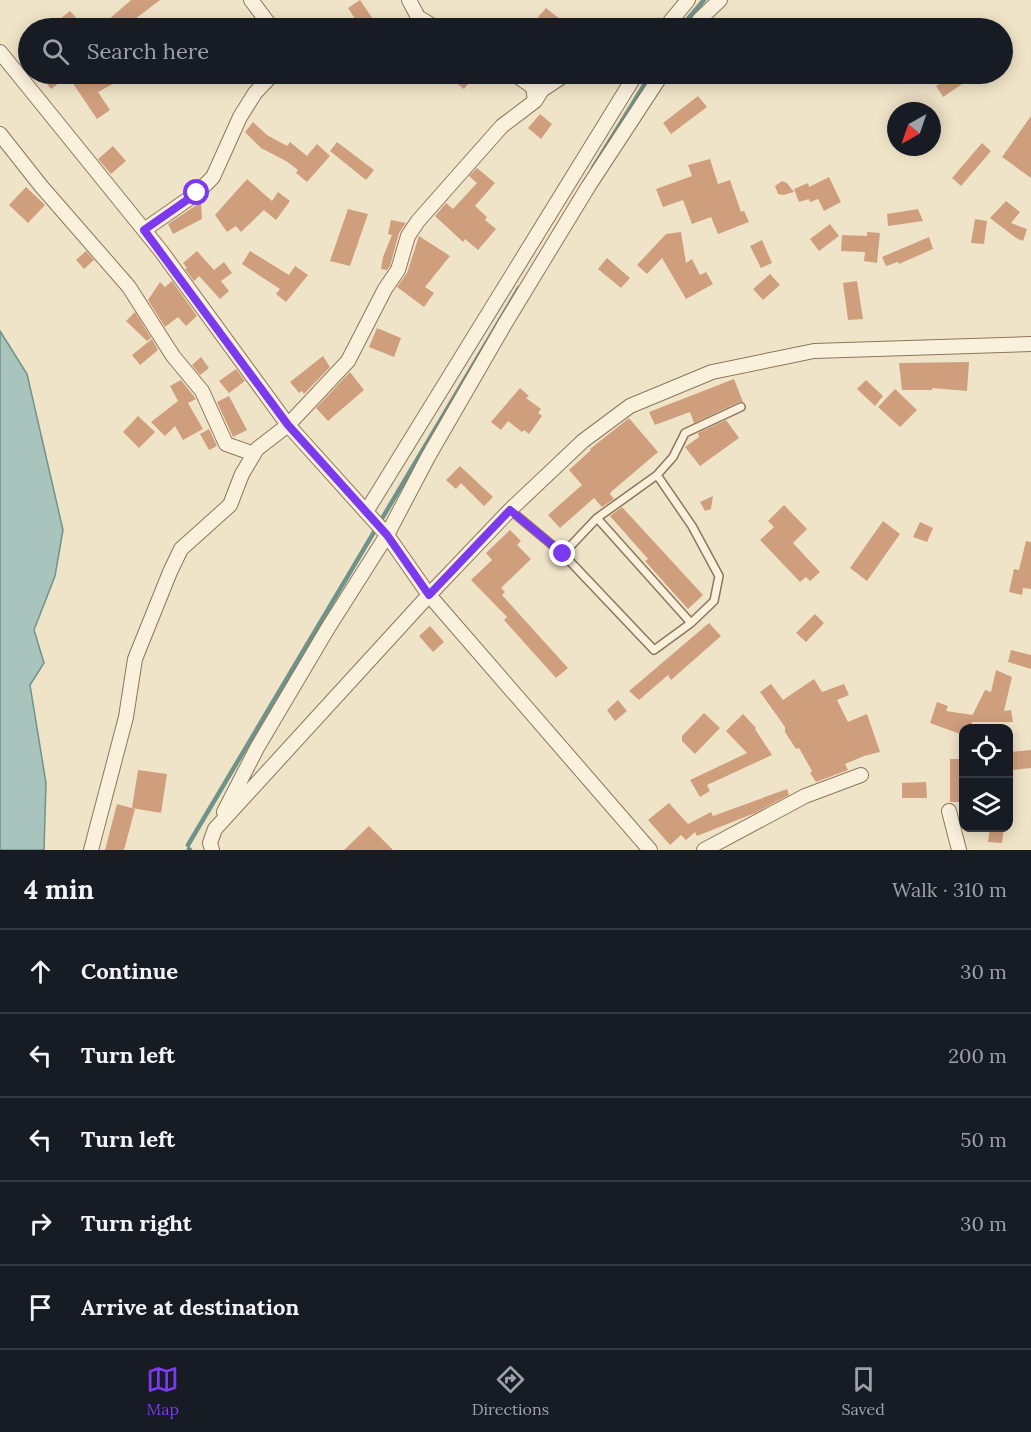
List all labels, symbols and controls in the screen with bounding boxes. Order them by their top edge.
search box [18,18,1013,84]
icon: search [39,35,72,68]
text: Search here [87,37,209,65]
north arrow [887,102,941,156]
route start [183,179,209,205]
route end [549,540,575,566]
map controls [959,724,1013,832]
button: locate [959,724,1013,778]
button: layers [959,778,1013,832]
text: 4 min [24,873,94,906]
text: Walk · 310 m [892,877,1007,902]
icon: ahead [24,955,57,988]
text: Continue [81,957,178,985]
text: 30 m [960,959,1007,984]
icon: left [24,1039,57,1072]
text: Turn left [81,1041,175,1069]
text: 200 m [948,1043,1007,1068]
icon: left [24,1123,57,1156]
text: Turn left [81,1125,175,1153]
text: 50 m [961,1127,1007,1152]
icon: right [24,1207,57,1240]
text: Turn right [81,1209,192,1237]
text: 30 m [960,1211,1007,1236]
icon: arrive [24,1291,57,1324]
text: Arrive at destination [81,1293,299,1321]
tab: Map [146,1363,179,1419]
tab: Directions [472,1363,549,1419]
tab: Saved [841,1363,885,1419]

